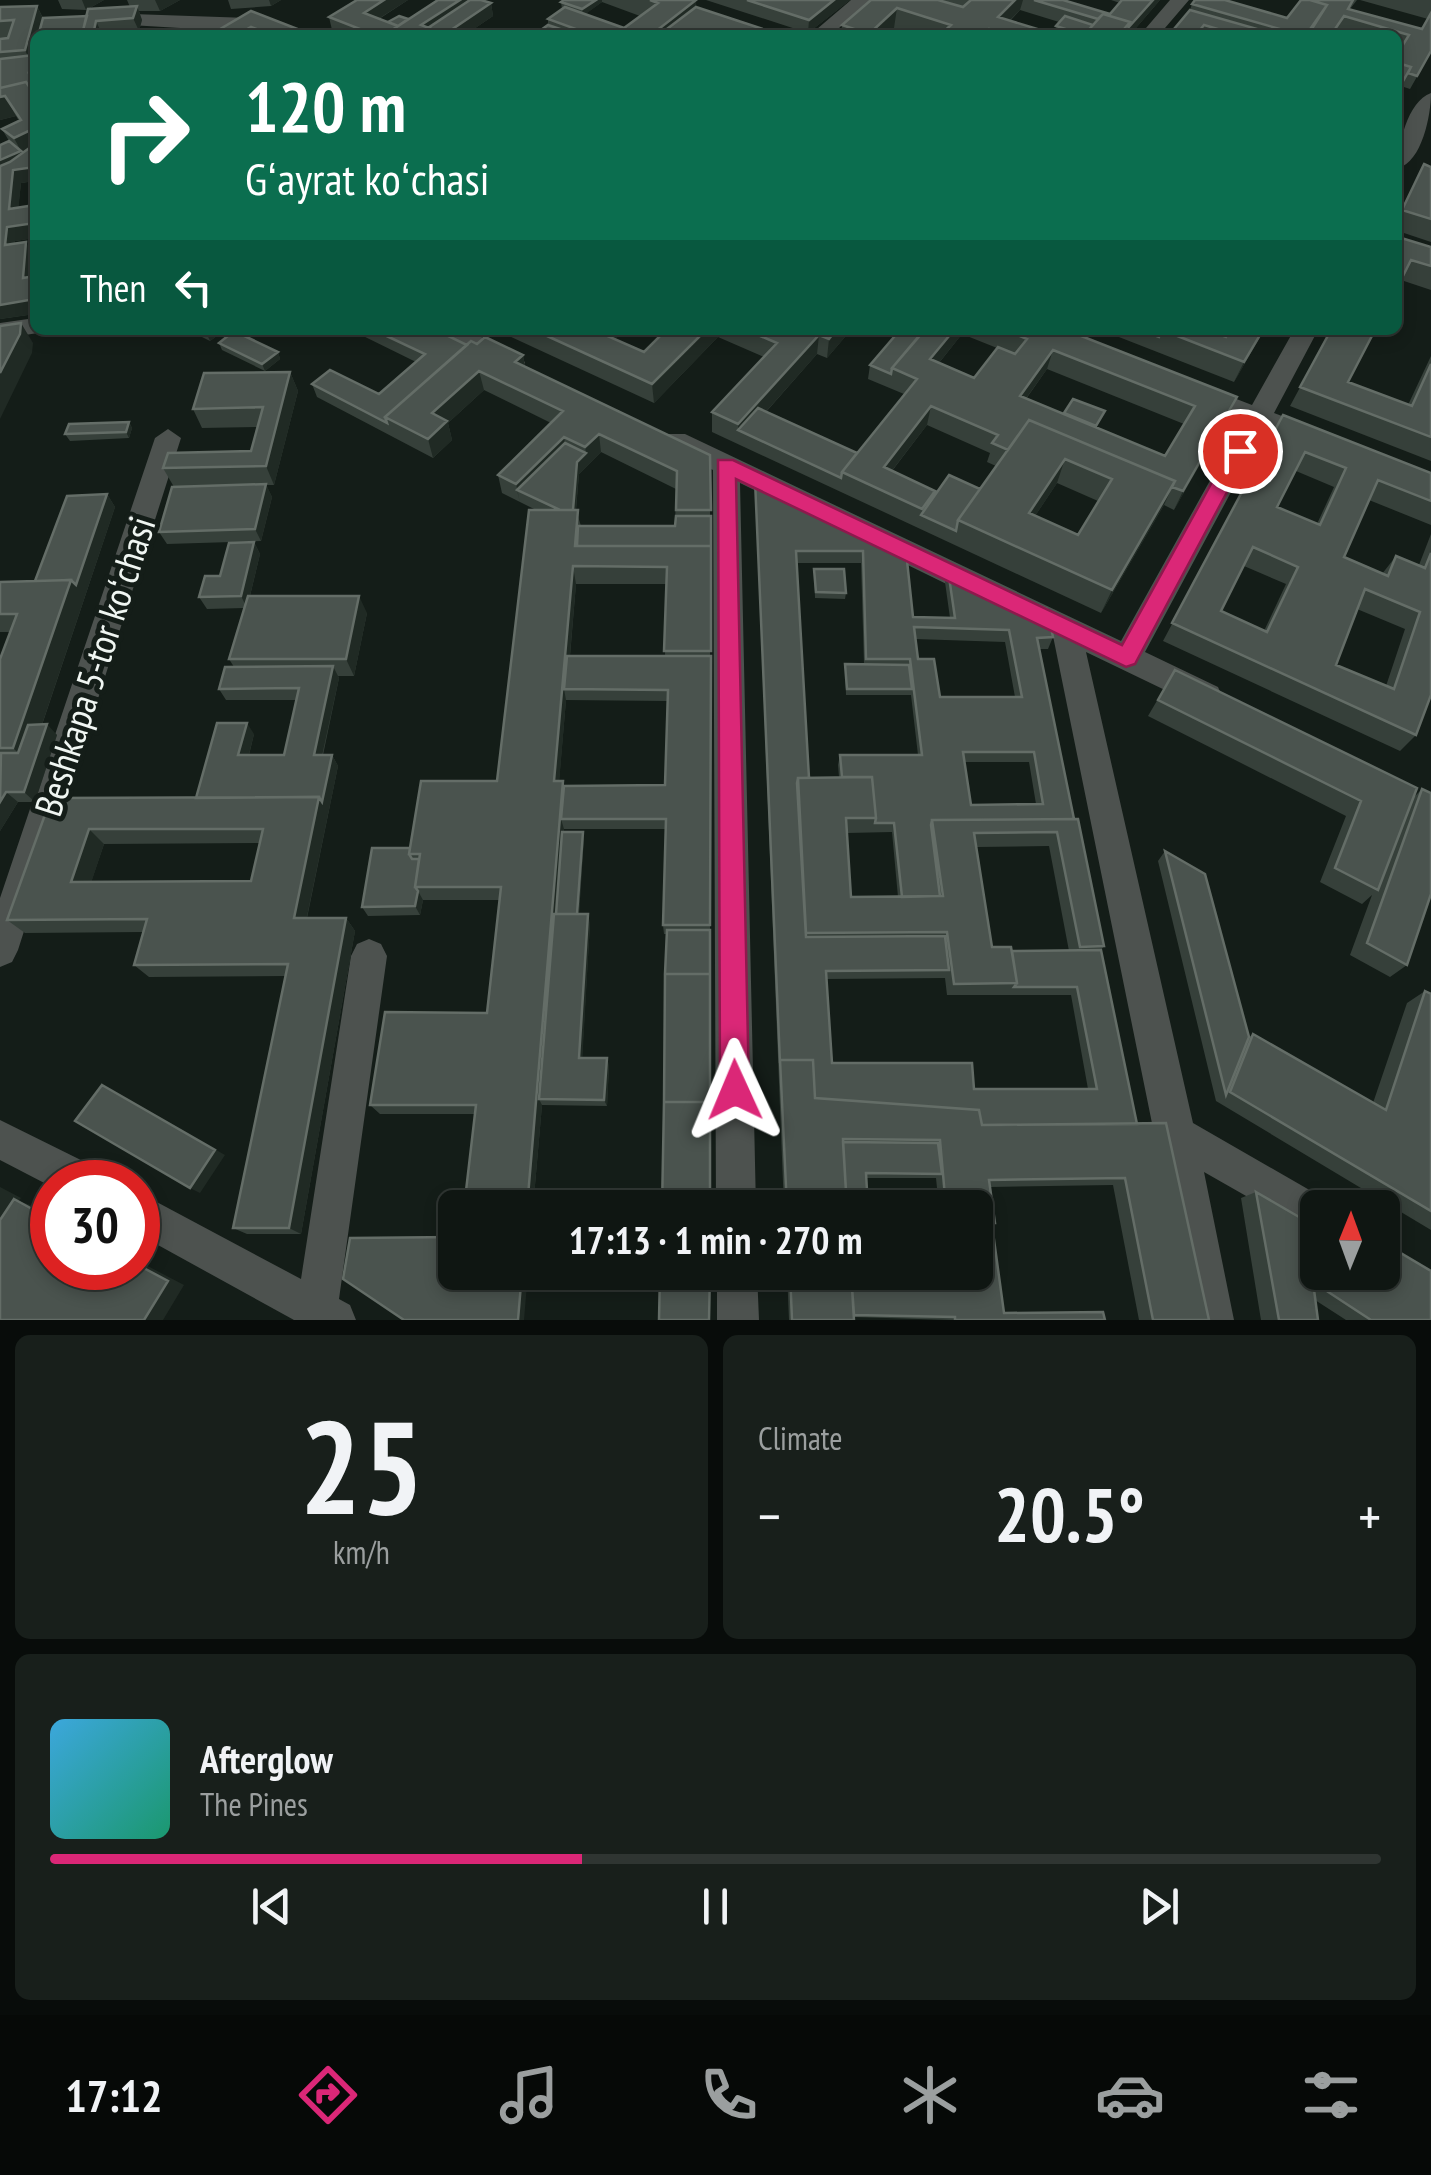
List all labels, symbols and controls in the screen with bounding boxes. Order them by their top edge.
text: 120 m [245,61,406,151]
icon: right [80,70,210,200]
text: Gʻayrat koʻchasi [245,149,490,207]
icon: left [166,260,221,315]
text: Then [80,263,146,312]
pin [1198,409,1283,494]
icon: arrive [1213,424,1268,479]
street label: Beshkapa 5-tor koʻchasi [23,510,165,822]
position arrow [683,1038,787,1142]
speed limit sign: 30 [30,1160,160,1290]
north arrow [1300,1190,1400,1290]
map controls [1300,1190,1400,1290]
text: 17:13 · 1 min · 270 m [569,1215,862,1264]
text: 25 [299,1382,424,1550]
text: Climate [758,1417,842,1459]
text: 20.5° [994,1466,1145,1563]
text: − [758,1480,781,1551]
text: + [1358,1480,1381,1551]
text: km/h [333,1531,390,1573]
text: Afterglow [200,1734,333,1783]
text: The Pines [200,1783,308,1825]
icon: previous [244,1879,299,1934]
icon: pause [688,1879,743,1934]
icon: next [1132,1879,1187,1934]
icon: directions [293,2060,363,2130]
icon: music [494,2060,564,2130]
icon: phone [694,2060,764,2130]
icon: climate [895,2060,965,2130]
icon: car [1095,2060,1165,2130]
icon: filters [1296,2060,1366,2130]
text: 17:12 [65,2066,163,2124]

